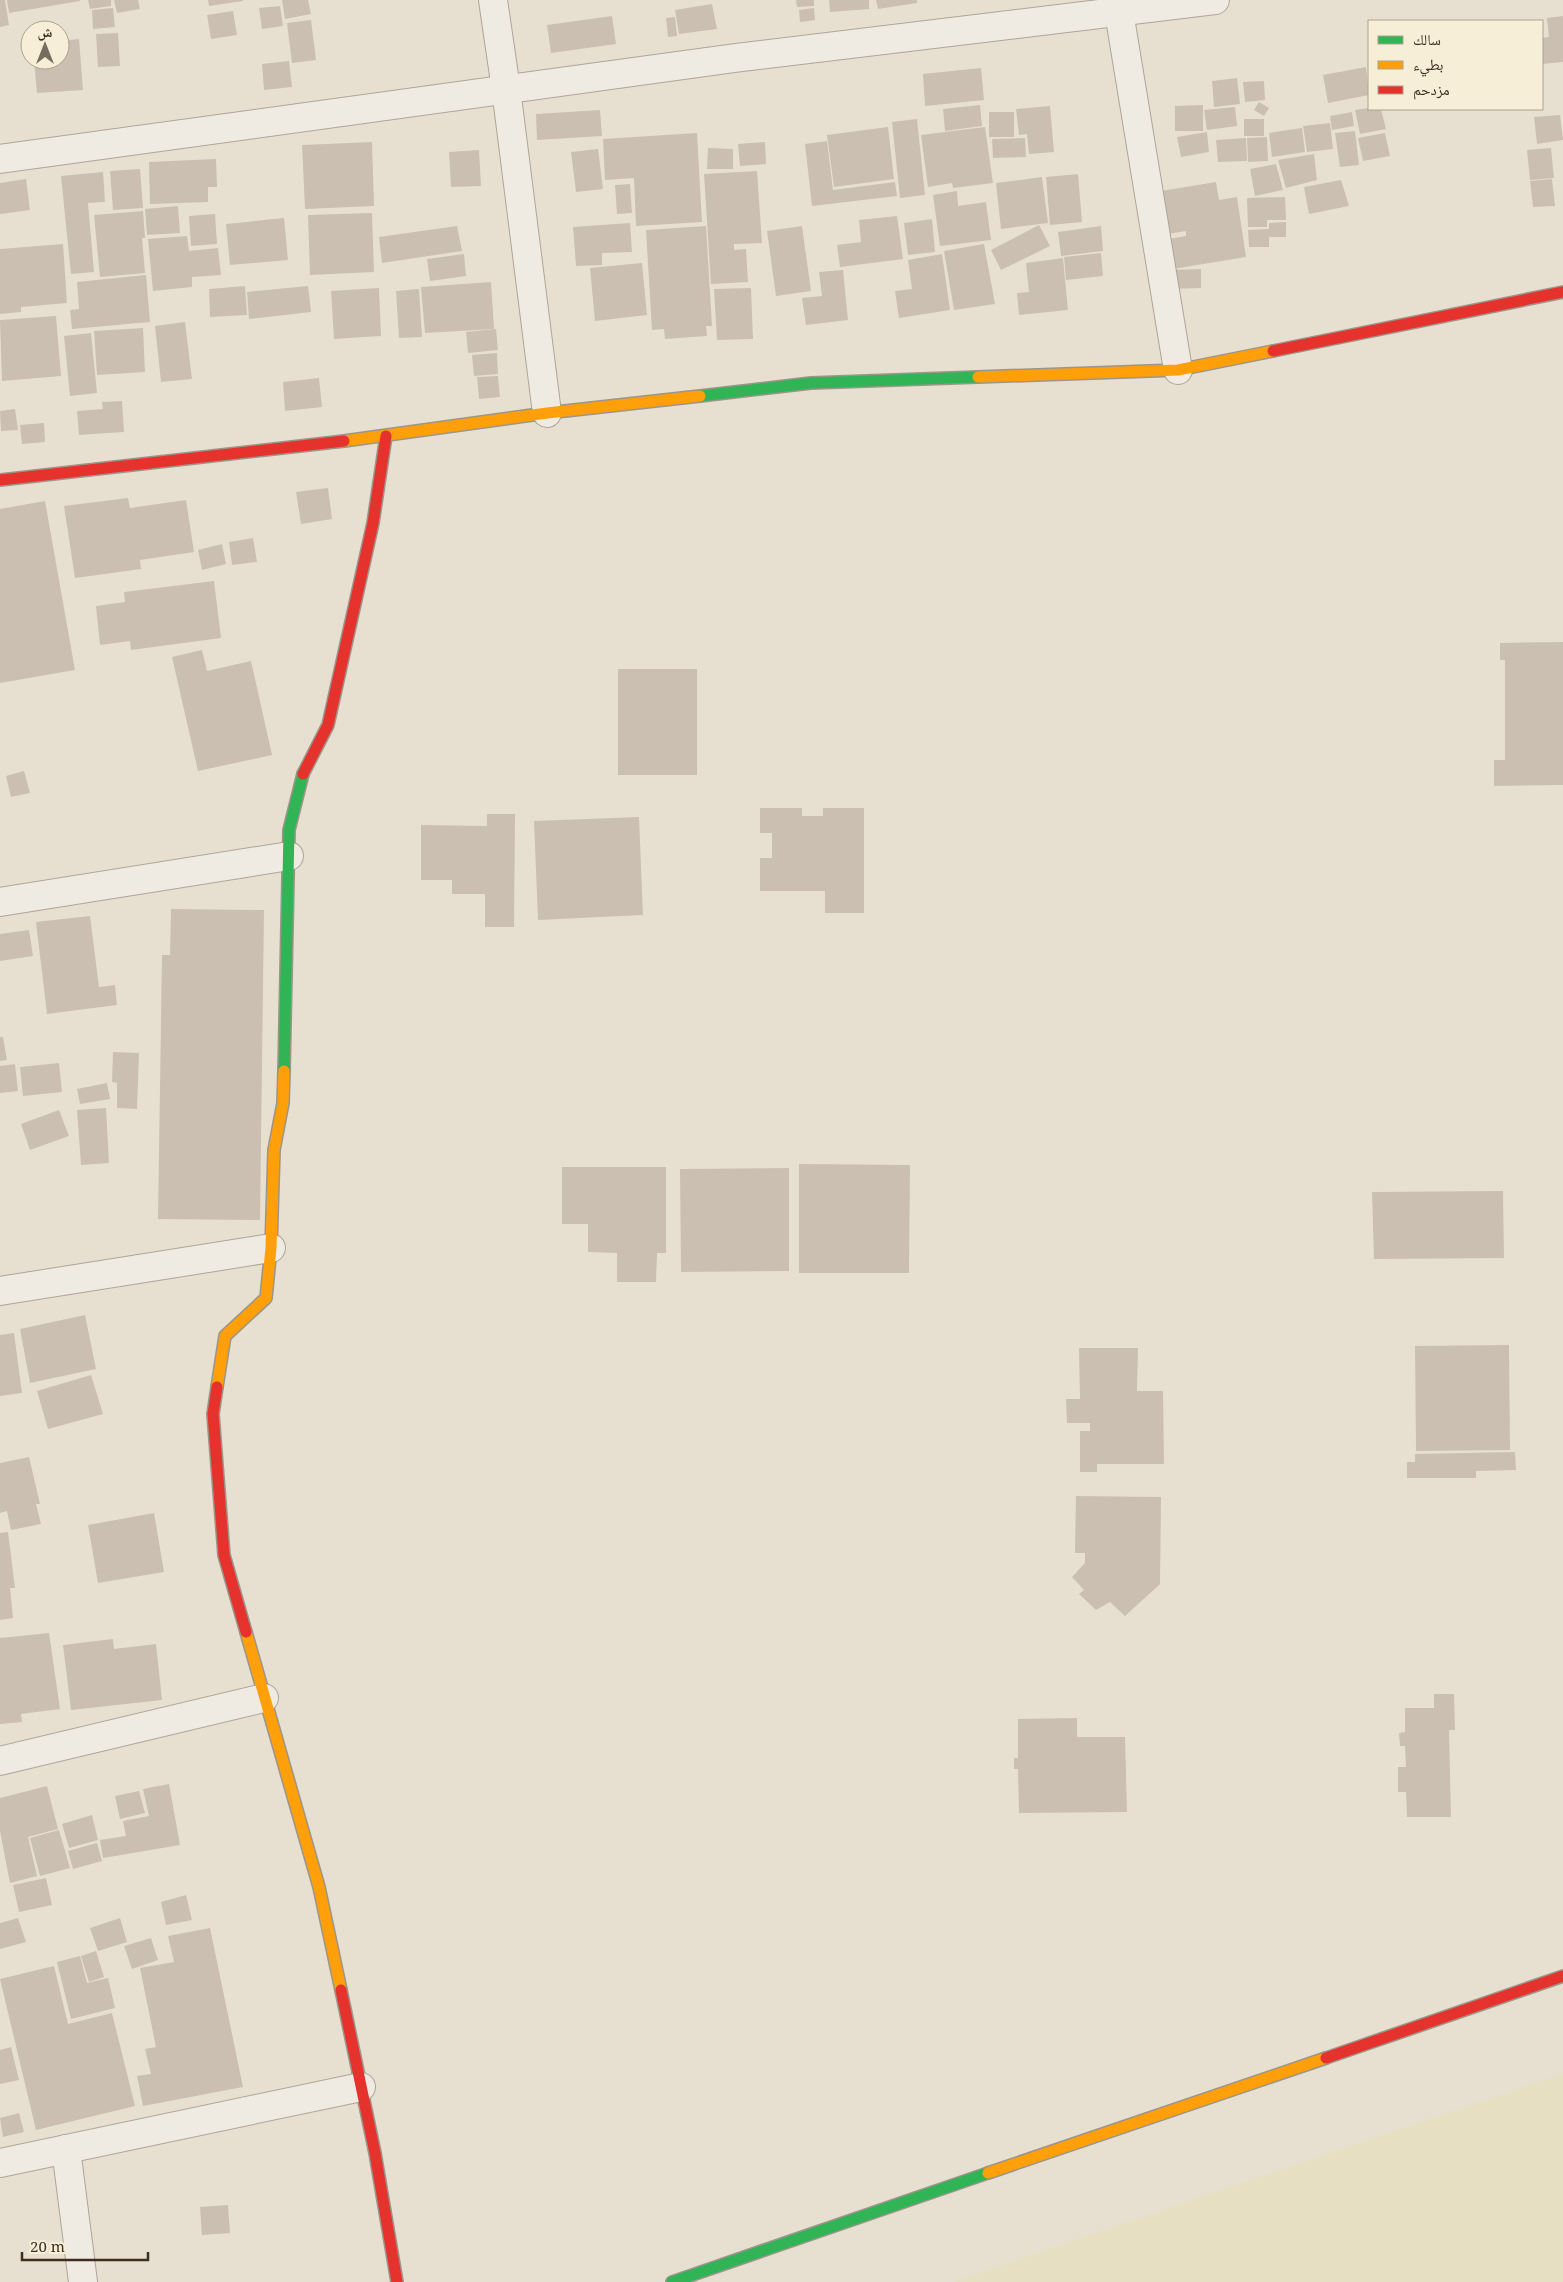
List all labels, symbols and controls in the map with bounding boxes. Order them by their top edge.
north arrow [20,20,70,70]
legend [1368,20,1543,110]
text: ش [38,22,53,41]
text: سالك [1413,29,1441,49]
text: بطيء [1413,54,1443,77]
text: مزدحم [1413,79,1450,100]
scale bar [22,2230,149,2262]
text: 20 m [30,2236,65,2256]

